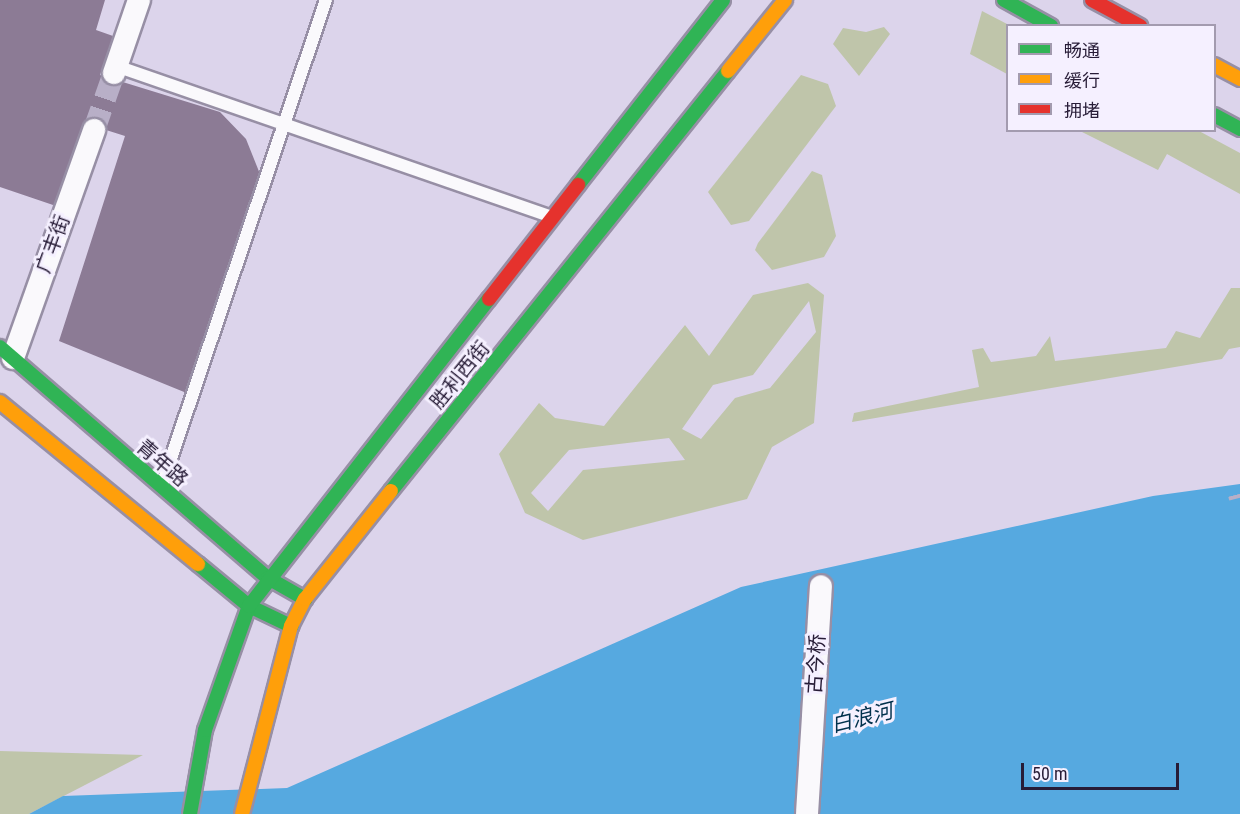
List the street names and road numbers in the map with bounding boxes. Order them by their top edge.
street label: 广丰街 [31,212,75,276]
street label: 胜利西街 [426,336,494,414]
street label: 青年路 [131,434,193,492]
street label: 古今桥 [802,633,830,695]

